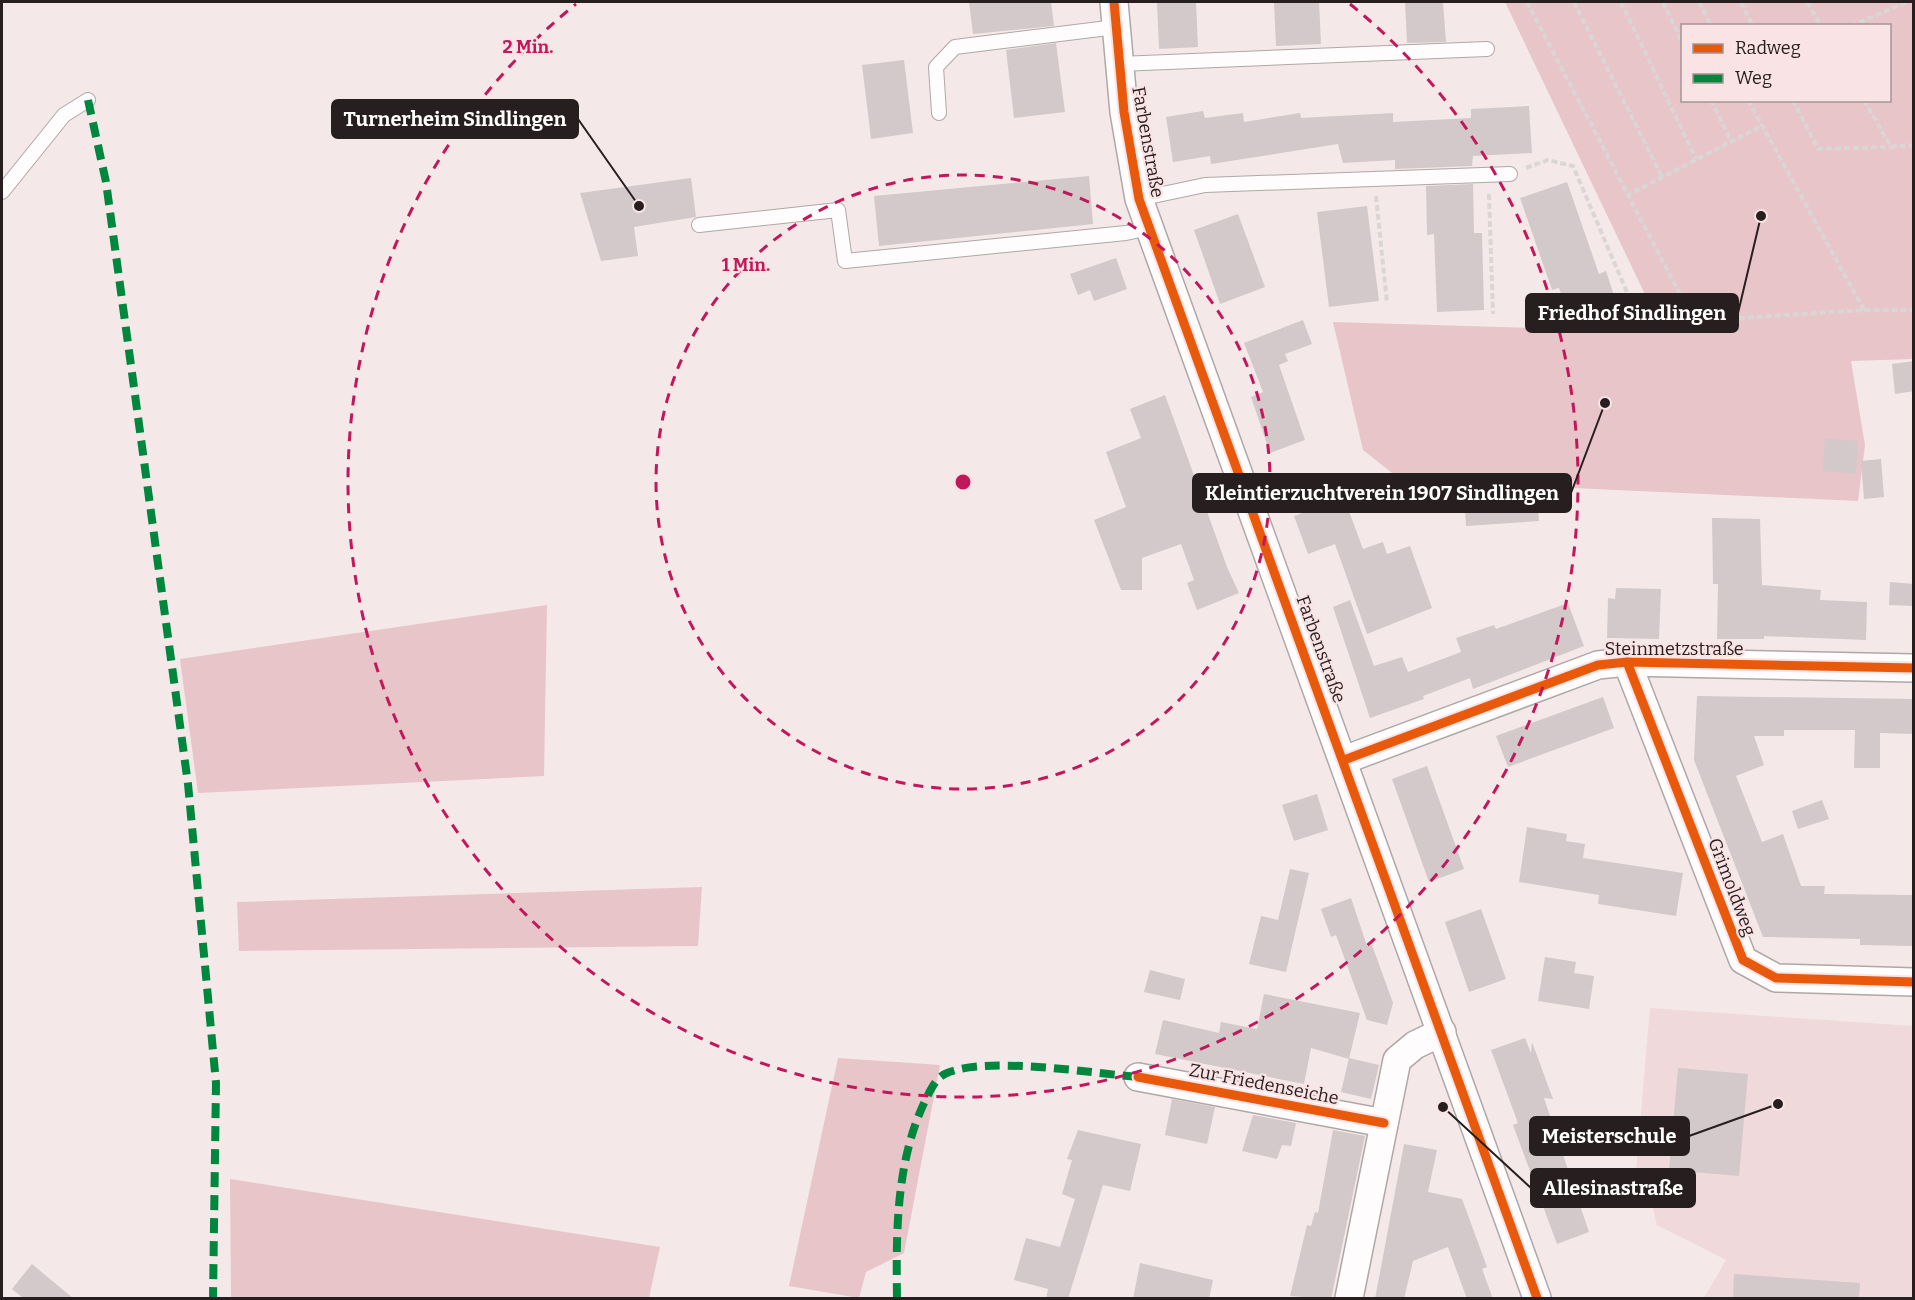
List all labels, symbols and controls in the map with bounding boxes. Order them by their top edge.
legend [1681,24,1891,102]
text: 2 Min. [503,36,553,58]
text: Radweg [1735,37,1801,59]
text: Weg [1735,67,1772,89]
street label: Farbenstraße [1127,85,1169,199]
callout: Turnerheim Sindlingen [332,100,578,138]
text: Turnerheim Sindlingen [344,107,567,131]
text: 1 Min. [722,254,770,276]
callout: Friedhof Sindlingen [1526,294,1738,332]
text: Friedhof Sindlingen [1538,301,1726,325]
centre of rings [953,472,973,492]
callout: Kleintierzuchtverein 1907 Sindlingen [1193,474,1571,512]
text: Kleintierzuchtverein 1907 Sindlingen [1205,481,1559,505]
street label: Farbenstraße [1291,592,1351,706]
street label: Steinmetzstraße [1604,638,1744,660]
street label: Grimoldweg [1703,835,1761,939]
street label: Zur Friedenseiche [1187,1059,1341,1109]
callout: Meisterschule [1530,1117,1689,1155]
text: Meisterschule [1542,1124,1676,1148]
callout: Allesinastraße [1531,1169,1695,1207]
text: Allesinastraße [1543,1176,1683,1200]

